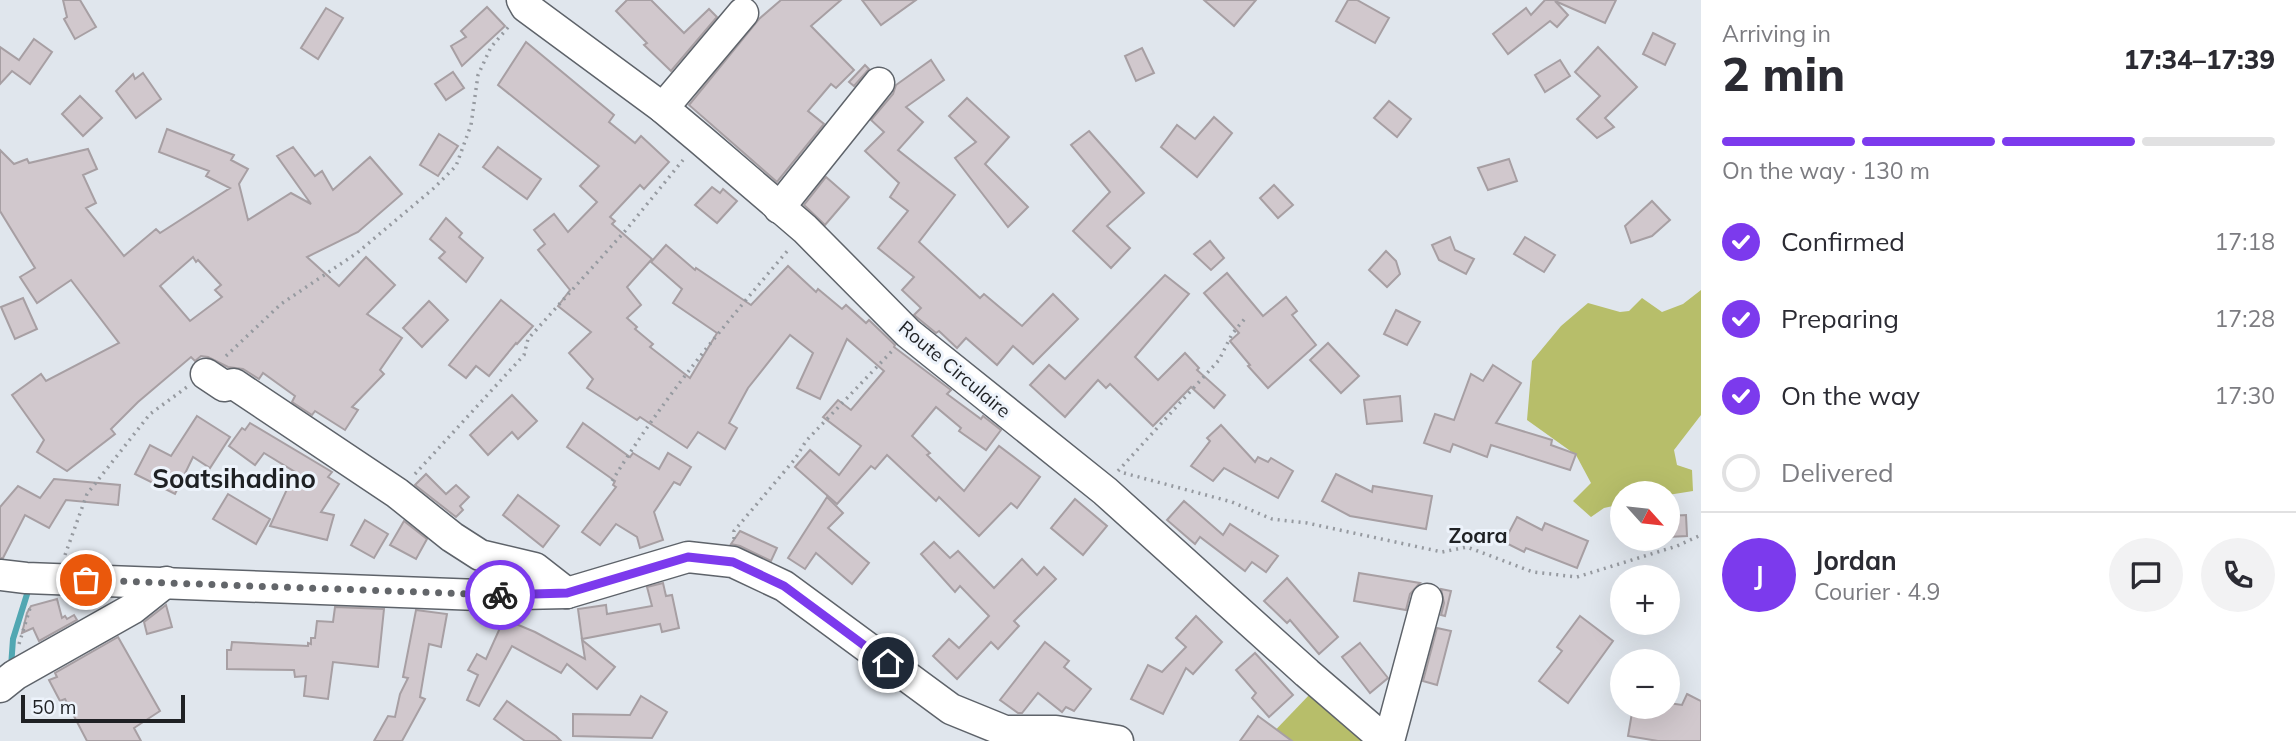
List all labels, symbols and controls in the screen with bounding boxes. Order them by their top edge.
text: Arriving in [1722,19,1831,48]
text: 17:34–17:39 [2124,43,2275,76]
text: 2 min [1722,45,1845,103]
text: On the way · 130 m [1722,156,1930,185]
icon: check [1722,223,1760,261]
text: Confirmed [1781,225,1905,258]
text: 17:18 [2215,227,2275,256]
icon: check [1722,300,1760,338]
text: Preparing [1781,302,1899,335]
text: 17:28 [2215,304,2275,333]
street label: Route Circulaire [894,315,1016,423]
icon: check [1722,377,1760,415]
text: On the way [1781,379,1920,412]
text: 17:30 [2215,381,2275,410]
text: Delivered [1781,456,1894,489]
district label: Soatsihadino [152,462,316,495]
north arrow [1610,481,1680,551]
map controls [1610,481,1680,719]
district label: Zoara [1448,522,1508,548]
button: chat [2109,538,2183,612]
button: phone [2201,538,2275,612]
text: Jordan [1814,544,1897,577]
pin [56,550,116,610]
text: J [1754,559,1764,592]
courier [465,560,535,630]
icon: bag [67,561,105,599]
button: + [1610,565,1680,635]
icon: bike [481,576,519,614]
text: Courier · 4.9 [1814,577,1940,606]
pin [858,633,918,693]
icon: home [869,644,907,682]
button: − [1610,649,1680,719]
scale bar [21,692,186,724]
text: 50 m [32,695,76,719]

